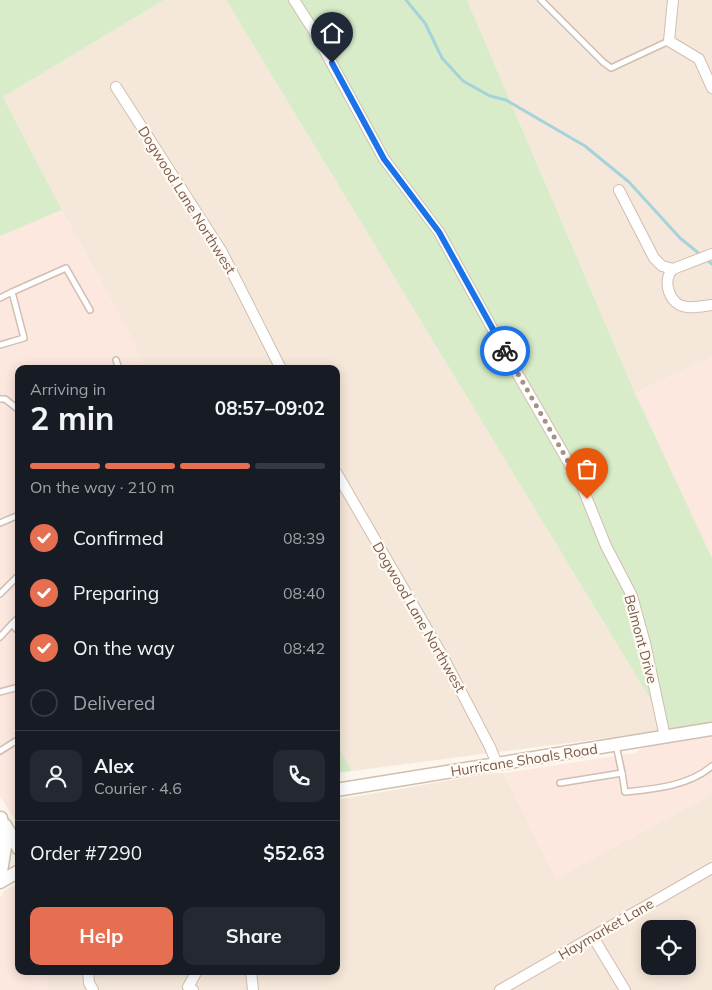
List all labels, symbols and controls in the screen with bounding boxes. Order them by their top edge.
pin [311,12,353,63]
icon: home [318,19,346,47]
street label: Dogwood Lane Northwest [134,123,240,277]
courier [480,326,530,376]
icon: bike [491,337,519,365]
text: Arriving in [30,379,106,399]
text: 08:57–09:02 [215,396,325,420]
text: 2 min [30,398,114,438]
pin [566,448,608,499]
icon: bag [573,455,601,483]
text: On the way · 210 m [30,477,175,497]
icon: check [30,524,58,552]
text: Confirmed [73,526,164,550]
text: 08:39 [283,528,325,548]
street label: Dogwood Lane Northwest [368,538,470,696]
icon: check [30,579,58,607]
text: Preparing [73,581,159,605]
text: 08:40 [283,583,325,603]
street label: Belmont Drive [620,593,662,685]
icon: check [30,634,58,662]
text: On the way [73,636,175,660]
text: 08:42 [283,638,325,658]
text: Delivered [73,691,155,715]
street label: Hurricane Shoals Road [449,739,599,781]
button: person [30,750,82,802]
button: phone [273,750,325,802]
text: Alex [94,754,134,778]
text: Courier · 4.6 [94,778,182,798]
text: Order #7290 [30,841,142,865]
text: $52.63 [263,841,325,865]
street label: Haymarket Lane [555,894,657,964]
button: Help [30,907,173,965]
button: Share [183,907,325,965]
map controls [641,920,696,975]
button: locate [641,920,696,975]

